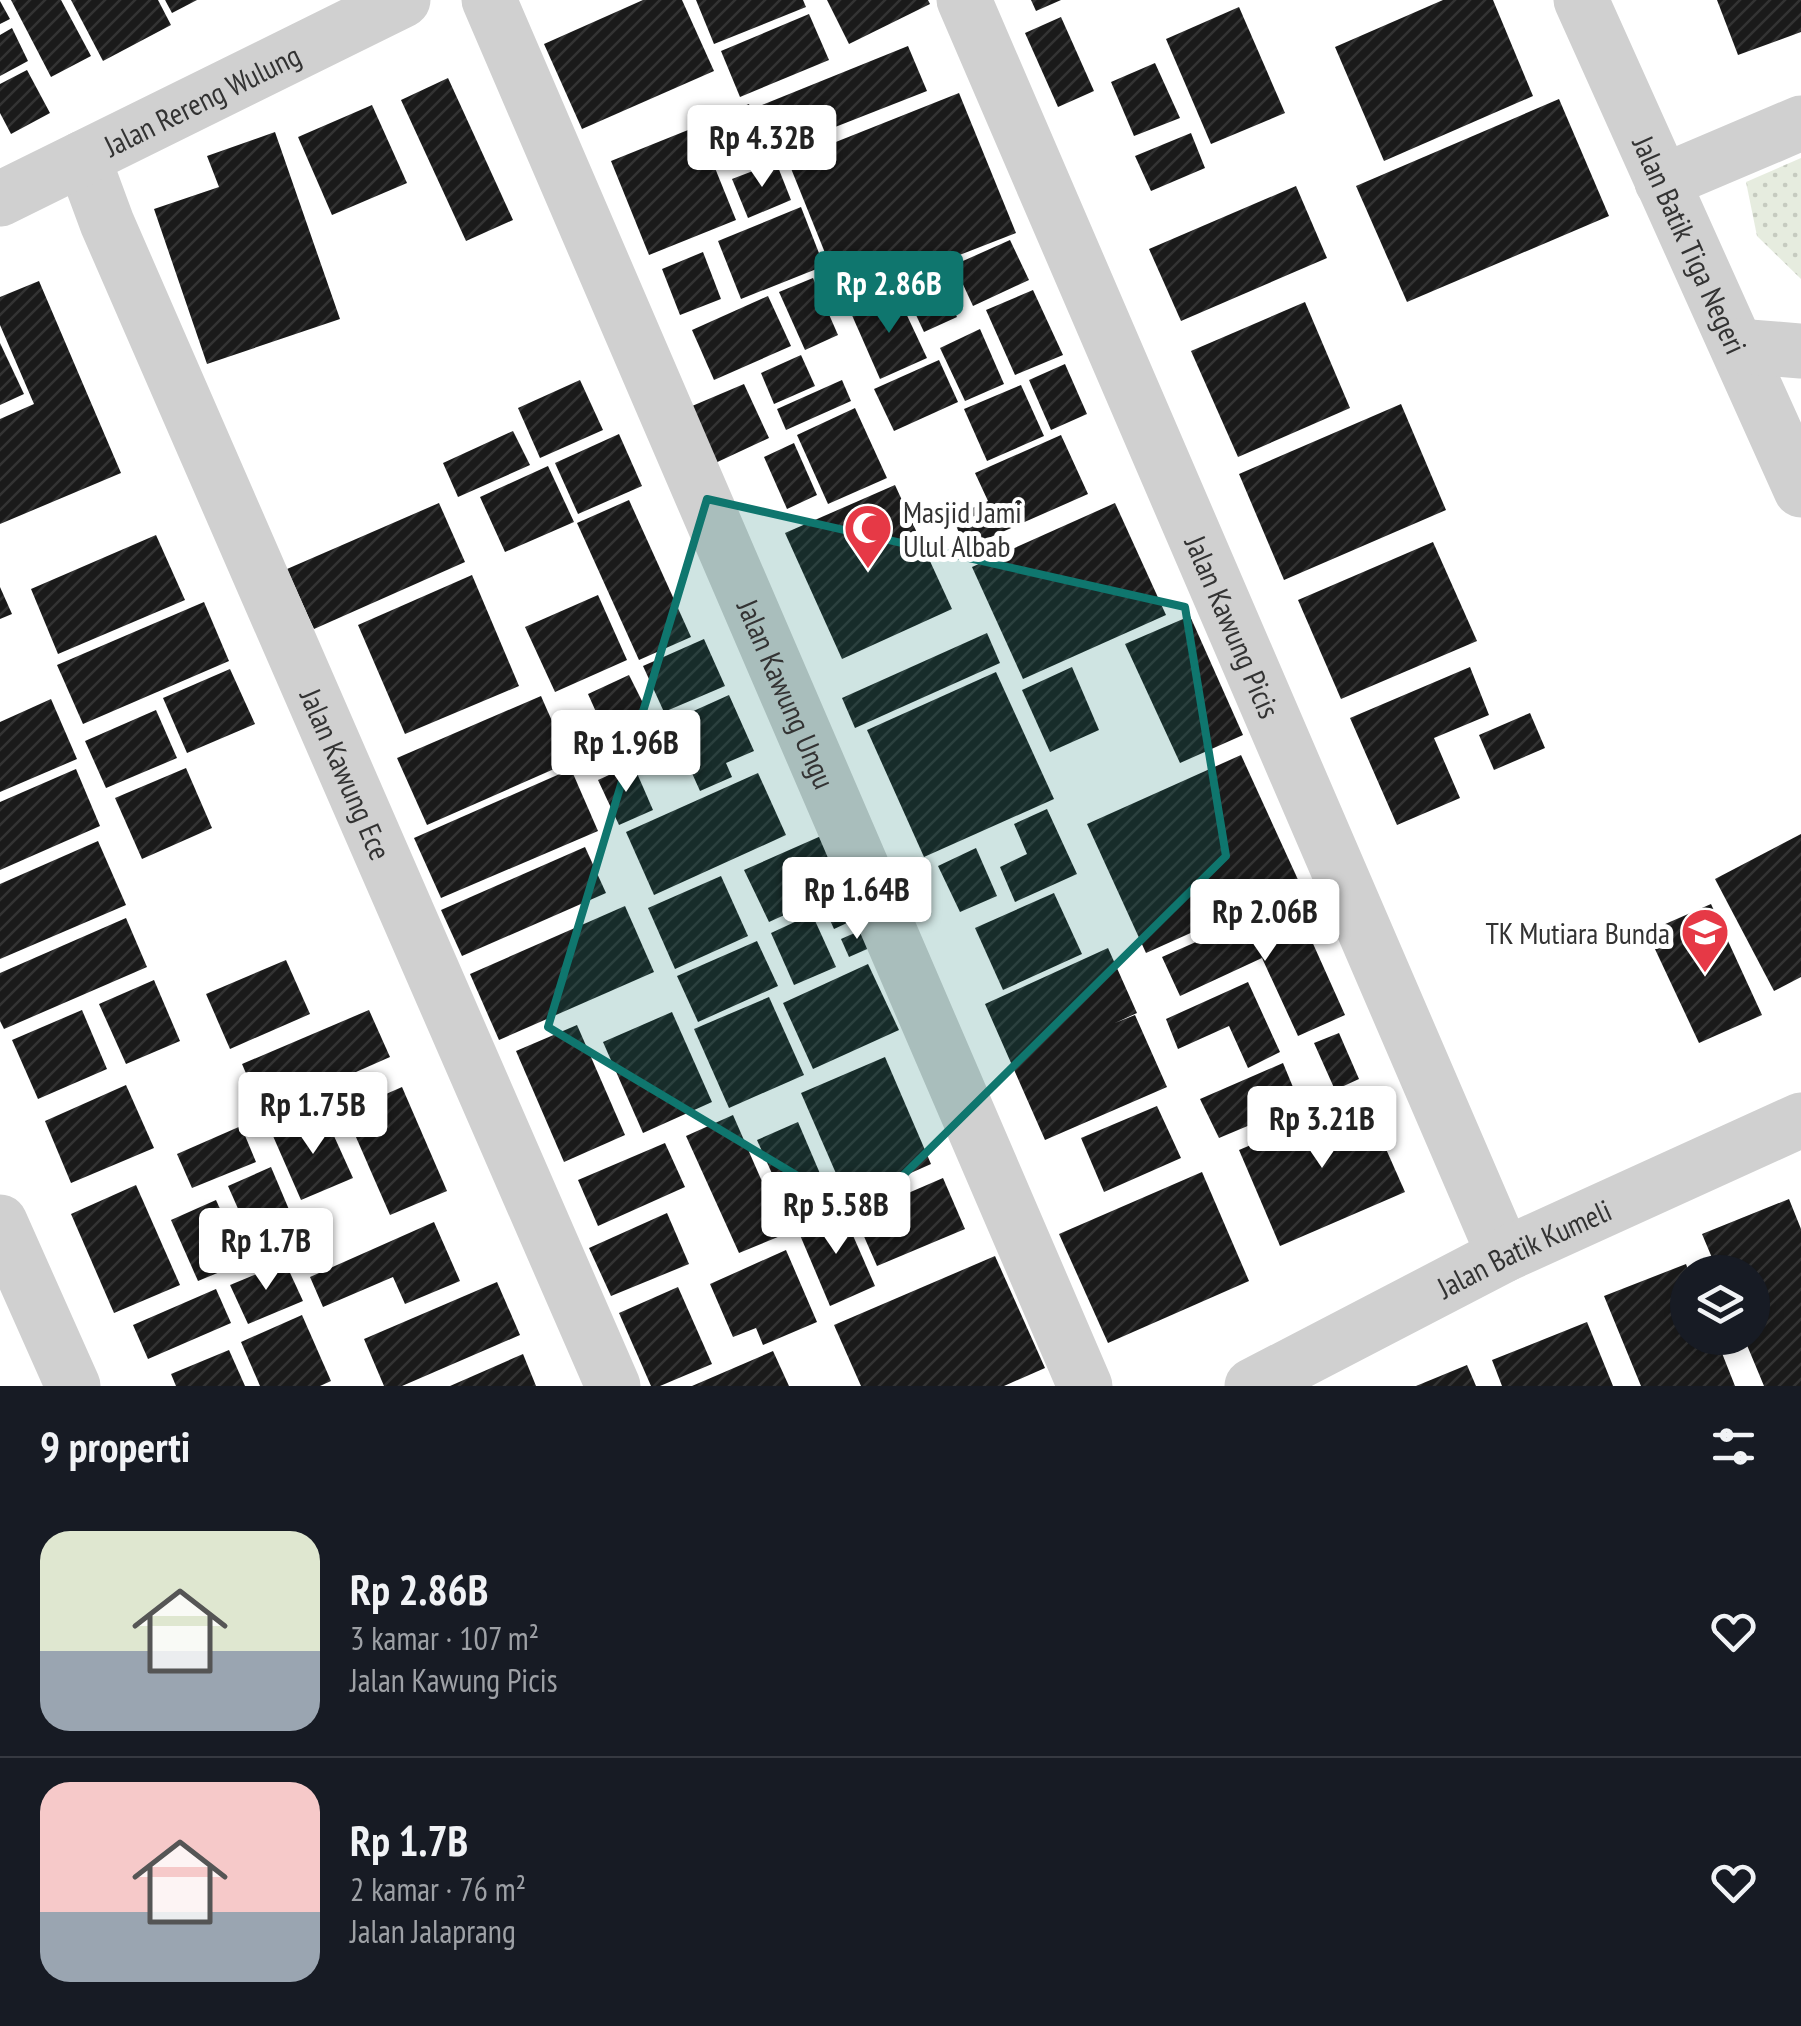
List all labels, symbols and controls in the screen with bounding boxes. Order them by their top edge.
street label: Jalan Rereng Wulung [96,34,307,165]
pin: Rp 4.32B [659,105,865,190]
text: Rp 4.32B [709,116,815,158]
street label: Jalan Batik Tiga Negeri [1624,128,1757,360]
pin: Rp 2.86B [786,251,992,336]
text: Rp 2.86B [836,262,942,304]
place label: Masjid Jami Ulul Albab [903,492,1022,565]
mosque icon: Masjid Jami Ulul Albab [842,502,894,570]
street label: Jalan Kawung Picis [1177,528,1290,724]
street label: Jalan Kawung Ungu [729,592,845,794]
street label: Jalan Kawung Ece [292,681,401,865]
pin: Rp 1.96B [523,710,729,795]
text: Rp 1.96B [573,721,679,763]
pin: Rp 1.64B [754,857,960,942]
text: Rp 1.64B [804,868,910,910]
pin: Rp 2.06B [1162,879,1368,964]
text: Rp 2.06B [1212,890,1318,932]
school or university icon: TK Mutiara Bunda [1679,906,1731,974]
place label: TK Mutiara Bunda [1485,913,1670,952]
pin: Rp 1.75B [210,1072,416,1157]
text: Rp 1.75B [260,1083,366,1125]
pin: Rp 3.21B [1219,1086,1425,1171]
text: Rp 3.21B [1269,1097,1375,1139]
pin: Rp 5.58B [733,1172,939,1257]
text: Rp 5.58B [783,1183,889,1225]
street label: Jalan Batik Kumeli [1429,1190,1617,1307]
pin: Rp 1.7B [174,1208,358,1293]
text: Rp 1.7B [221,1219,311,1261]
map controls [1670,1255,1770,1355]
button: layers [1670,1255,1770,1355]
text: 9 properti [40,1419,190,1474]
icon: filters [1706,1419,1761,1474]
text: Rp 2.86B [350,1562,488,1617]
icon: home [120,1571,240,1691]
icon: heart [1706,1604,1761,1659]
text: 3 kamar · 107 m² [350,1617,539,1659]
text: Jalan Kawung Picis [350,1659,557,1701]
text: Rp 1.7B [350,1813,468,1868]
icon: home [120,1822,240,1942]
icon: heart [1706,1855,1761,1910]
text: 2 kamar · 76 m² [350,1868,526,1910]
text: Jalan Jalaprang [350,1910,516,1952]

